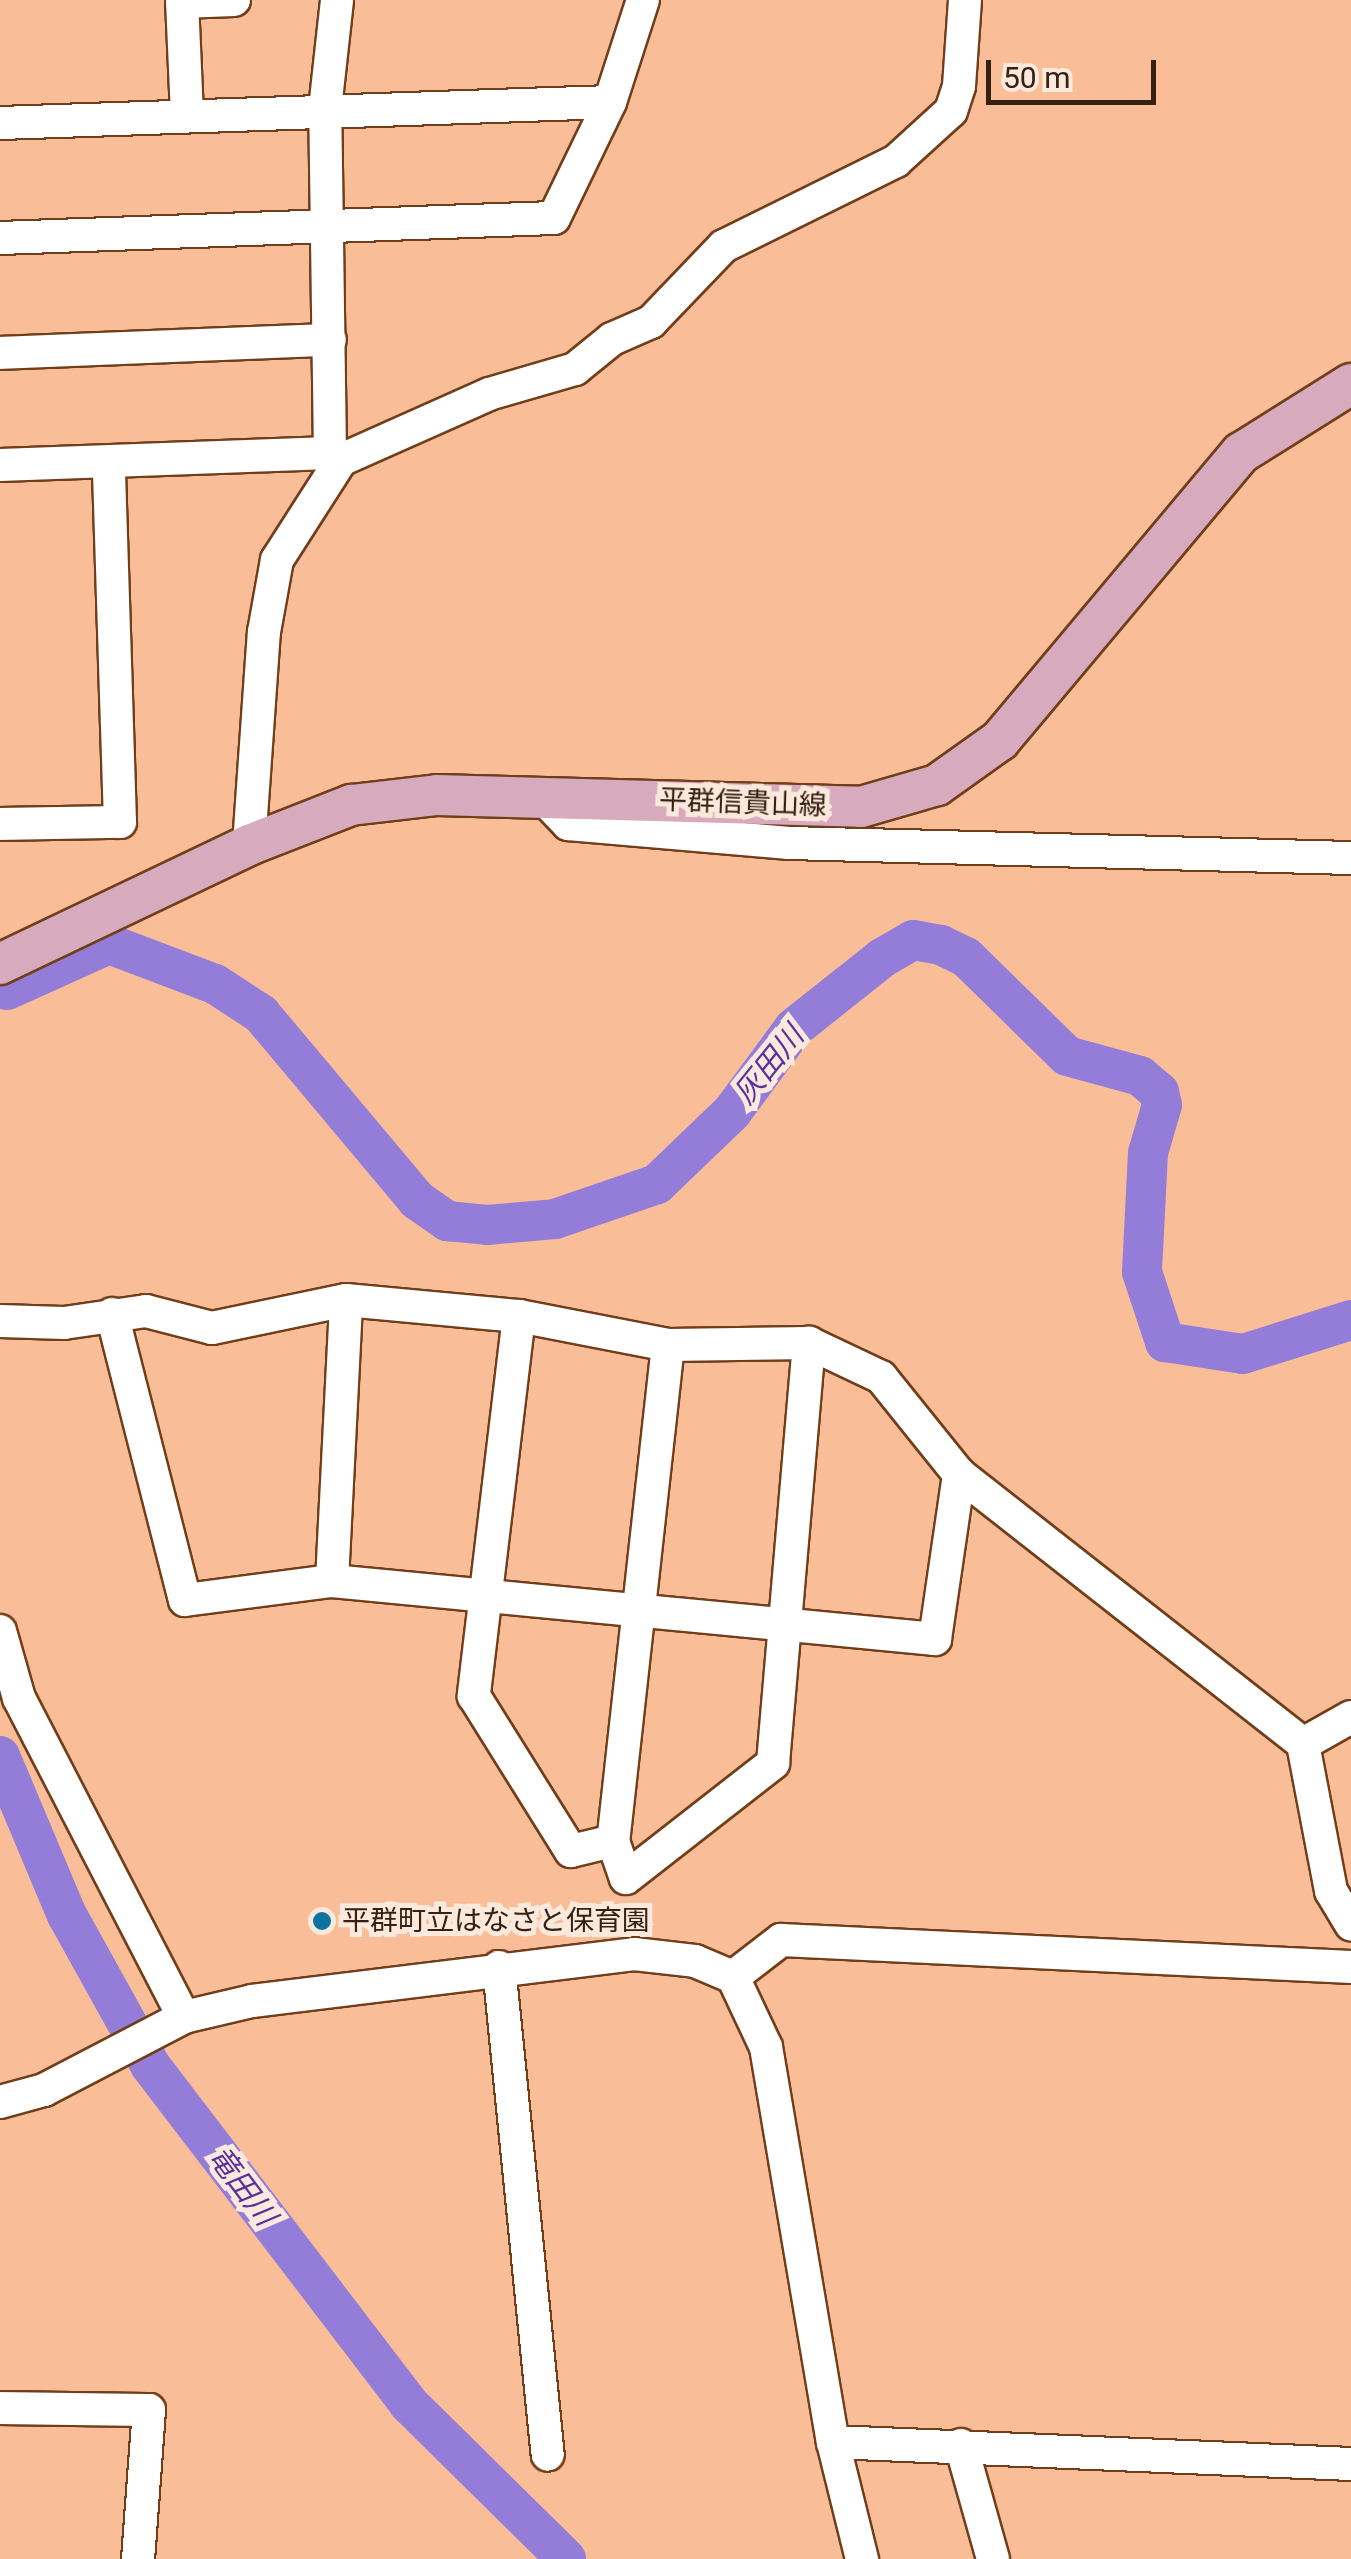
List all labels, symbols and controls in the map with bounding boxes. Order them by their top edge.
scale bar [991,40,1161,102]
text: 50 m [1003,60,1070,95]
street label: 平群信貴山線 [658,783,828,823]
water label: 灰田川 [727,1019,811,1111]
place label: 平群町立はなさと保育園 [342,1904,650,1938]
marker: 平群町立はなさと保育園 [311,1910,333,1932]
water label: 竜田川 [201,2139,283,2233]

